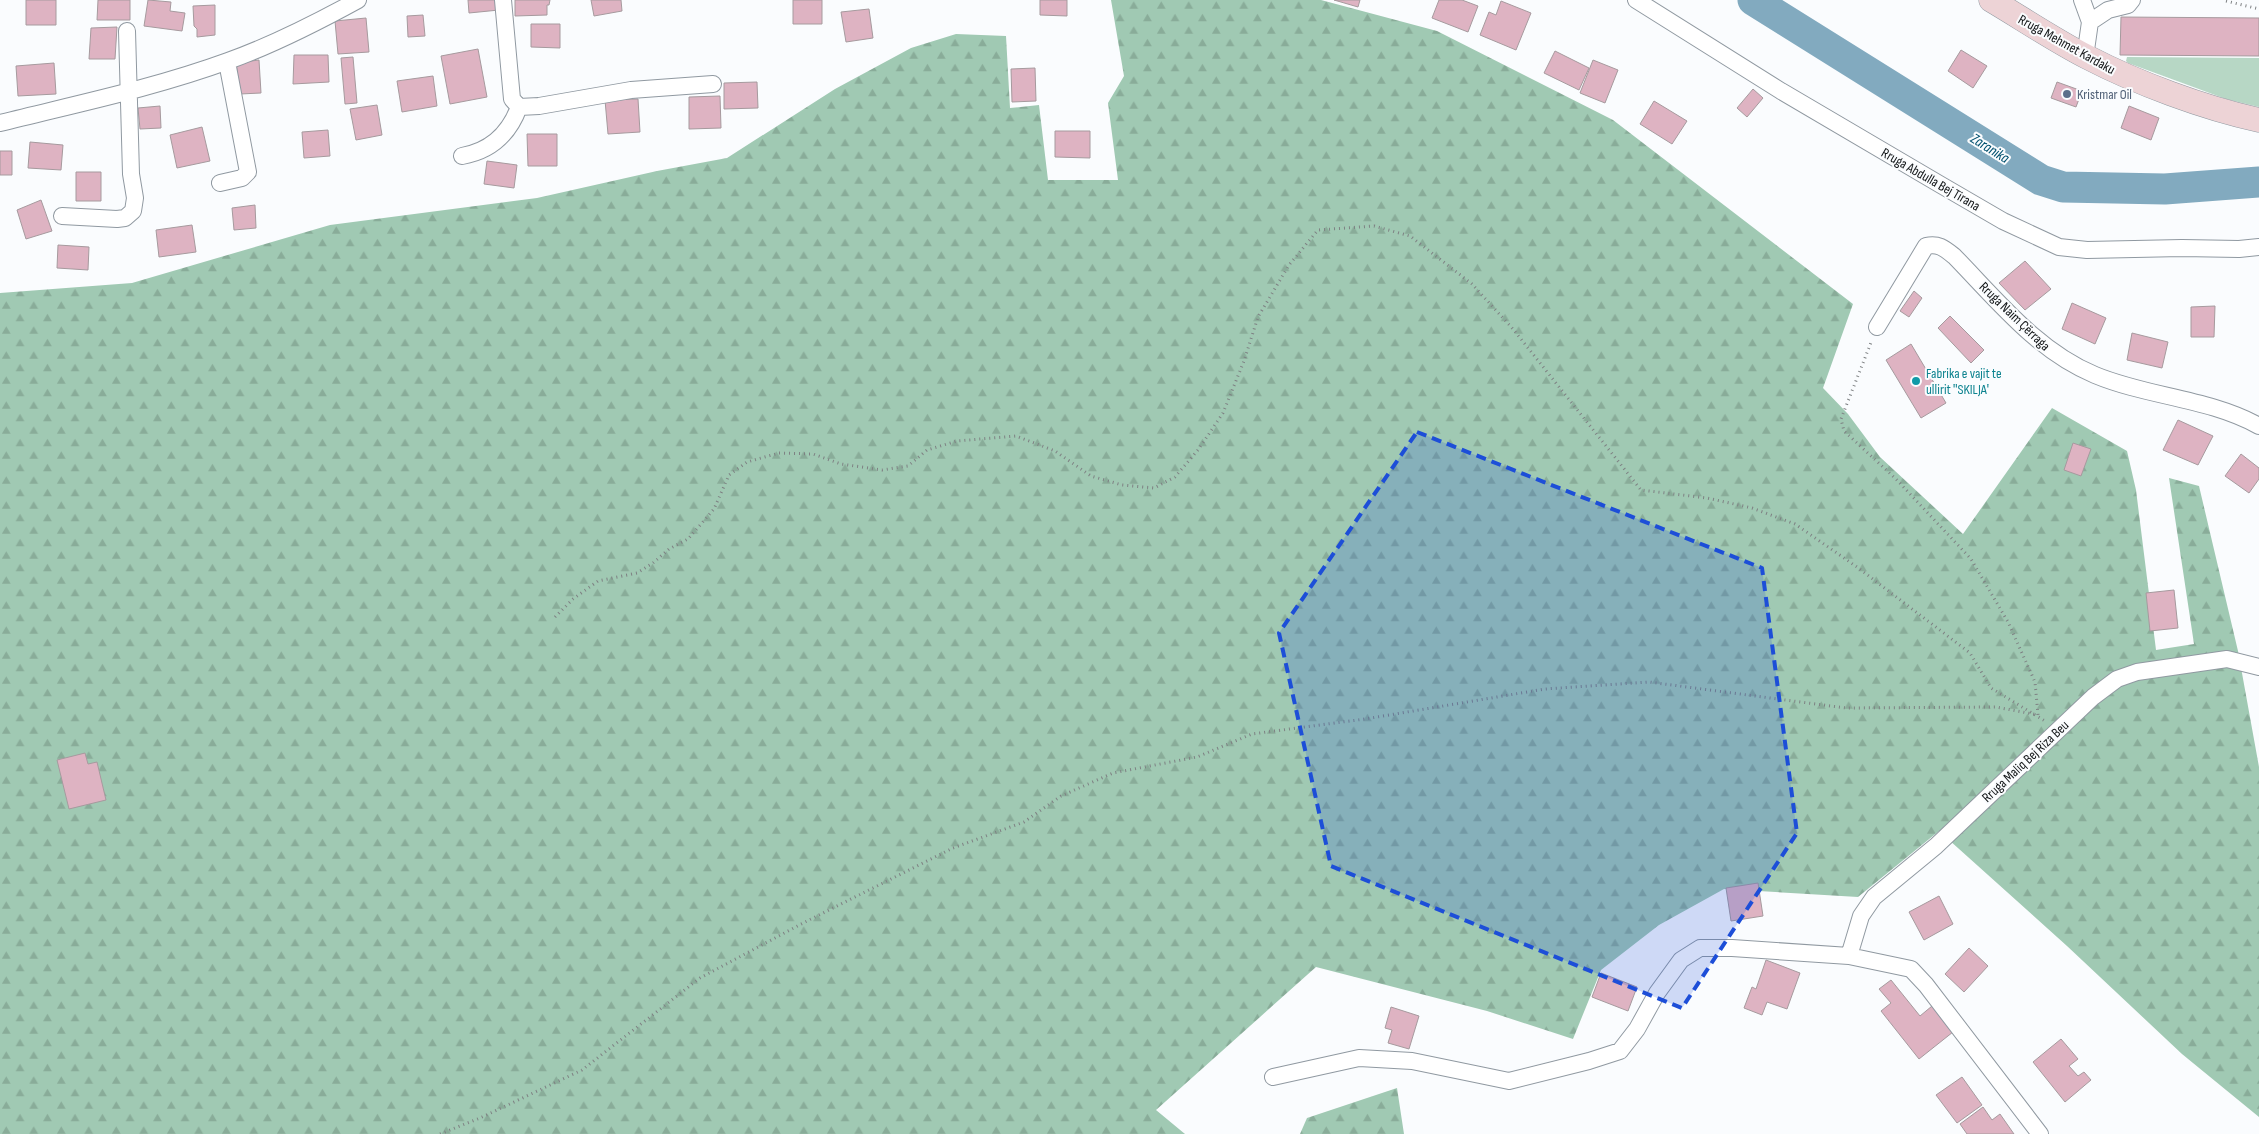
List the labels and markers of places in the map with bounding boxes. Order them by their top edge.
place label: Kristmar Oil [2077,86,2132,103]
marker: Kristmar Oil [2061,88,2073,100]
place label: Fabrika e vajit te ullirit ''SKILJA' [1926,365,2002,398]
marker: Fabrika e vajit te ullirit ''SKILJA' [1910,375,1922,387]

